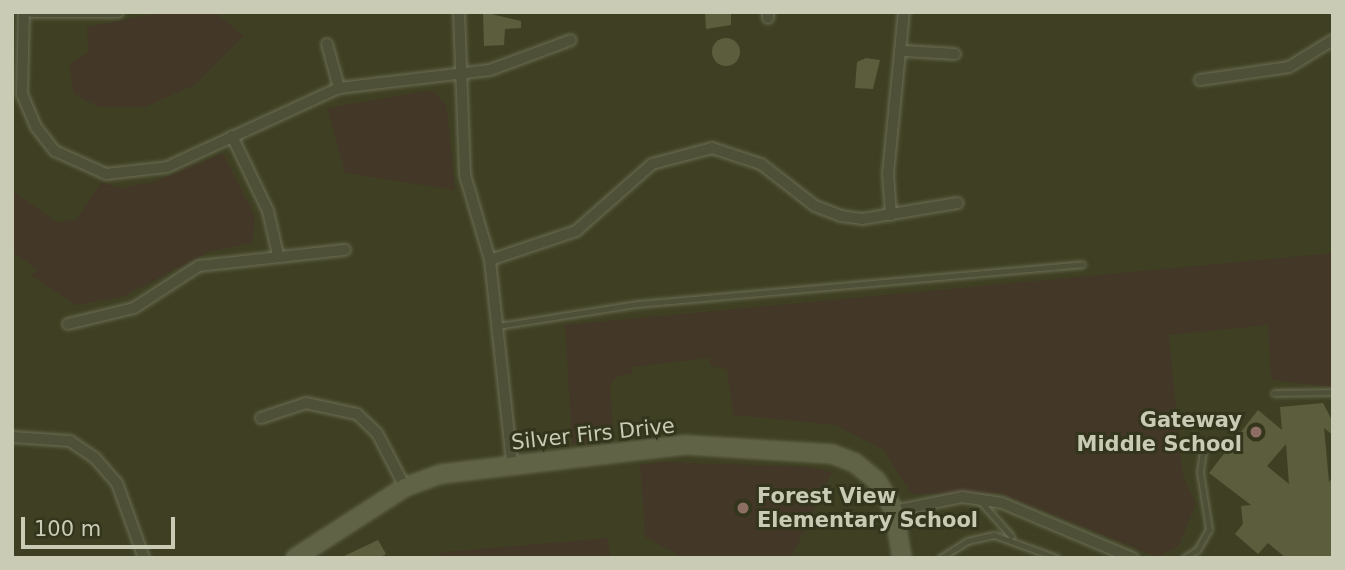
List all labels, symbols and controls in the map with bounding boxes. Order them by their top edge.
place label: Gateway Middle School [1077,407,1242,457]
street label: Silver Firs Drive [510,413,676,455]
marker: Gateway Middle School [1248,424,1264,440]
place label: Forest View Elementary School [757,483,978,533]
marker: Forest View Elementary School [735,500,751,516]
scale bar [24,504,178,548]
text: 100 m [34,517,101,541]

